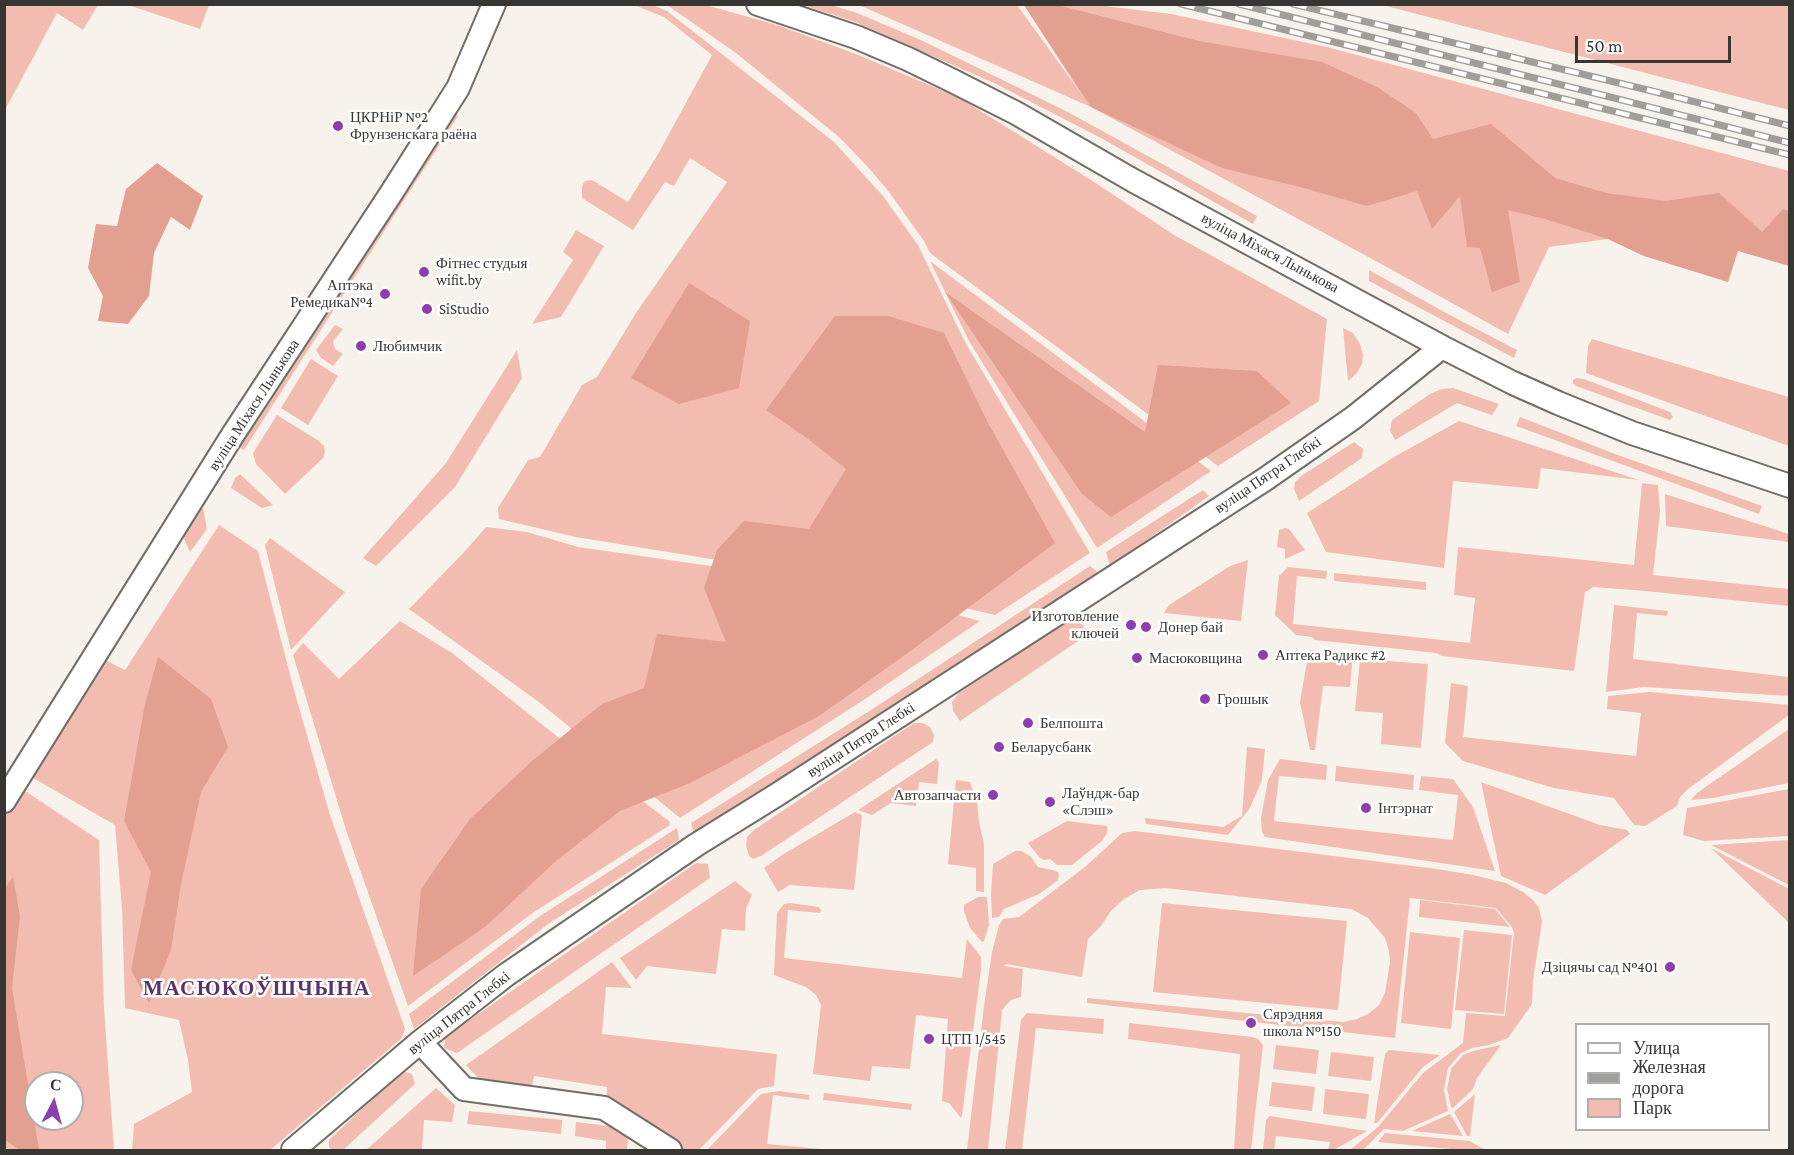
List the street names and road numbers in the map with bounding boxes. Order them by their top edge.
street label: вуліца Міхася Лынькова [1198,209,1342,297]
street label: вуліца Міхася Лынькова [205,336,303,474]
street label: вуліца Пятра Глебкі [1211,433,1325,517]
street label: вуліца Пятра Глебкі [804,698,918,782]
street label: вуліца Пятра Глебкі [404,967,514,1059]

